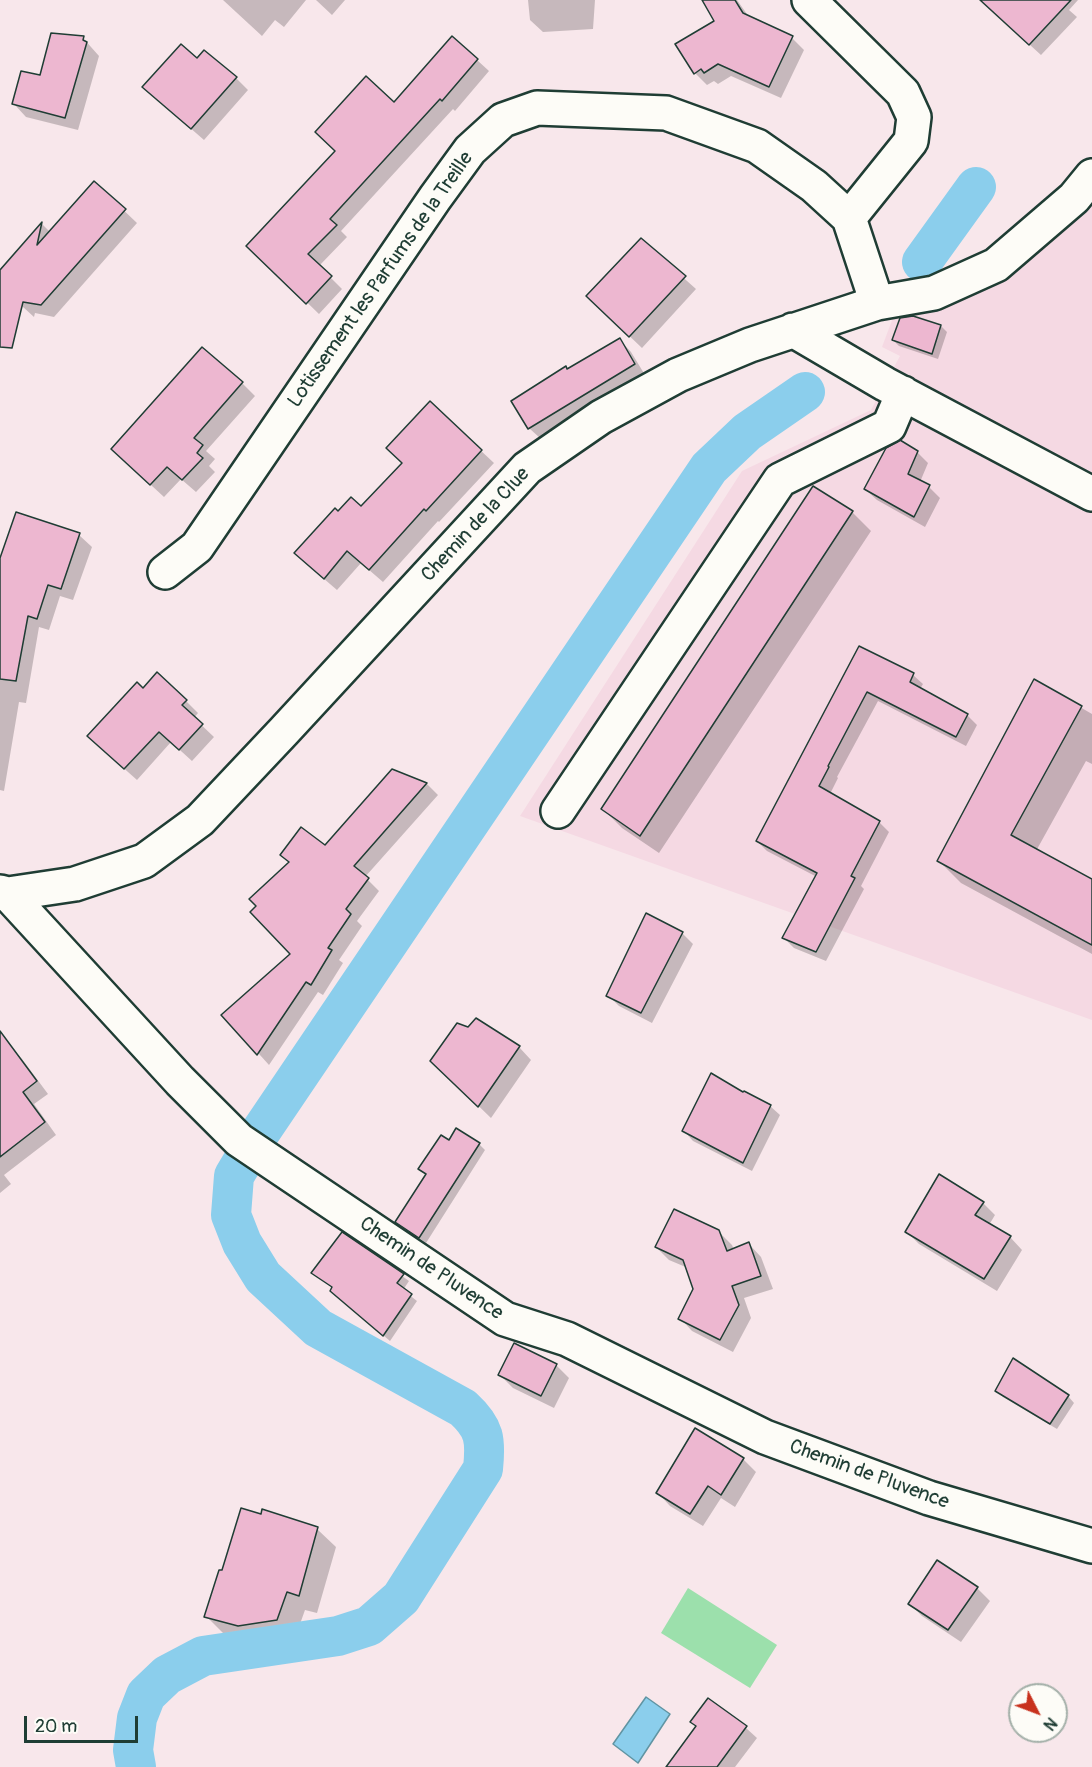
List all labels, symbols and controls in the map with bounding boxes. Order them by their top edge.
street label: Lotissement les Parfums de la Treille [283,148,479,412]
street label: Chemin de la Clue [417,463,535,587]
street label: Chemin de Pluvence [355,1212,507,1326]
street label: Chemin de Pluvence [786,1435,952,1515]
north arrow [1008,1683,1068,1743]
scale bar [27,1704,141,1742]
text: N [1039,1713,1061,1734]
text: 20 m [35,1715,77,1738]

